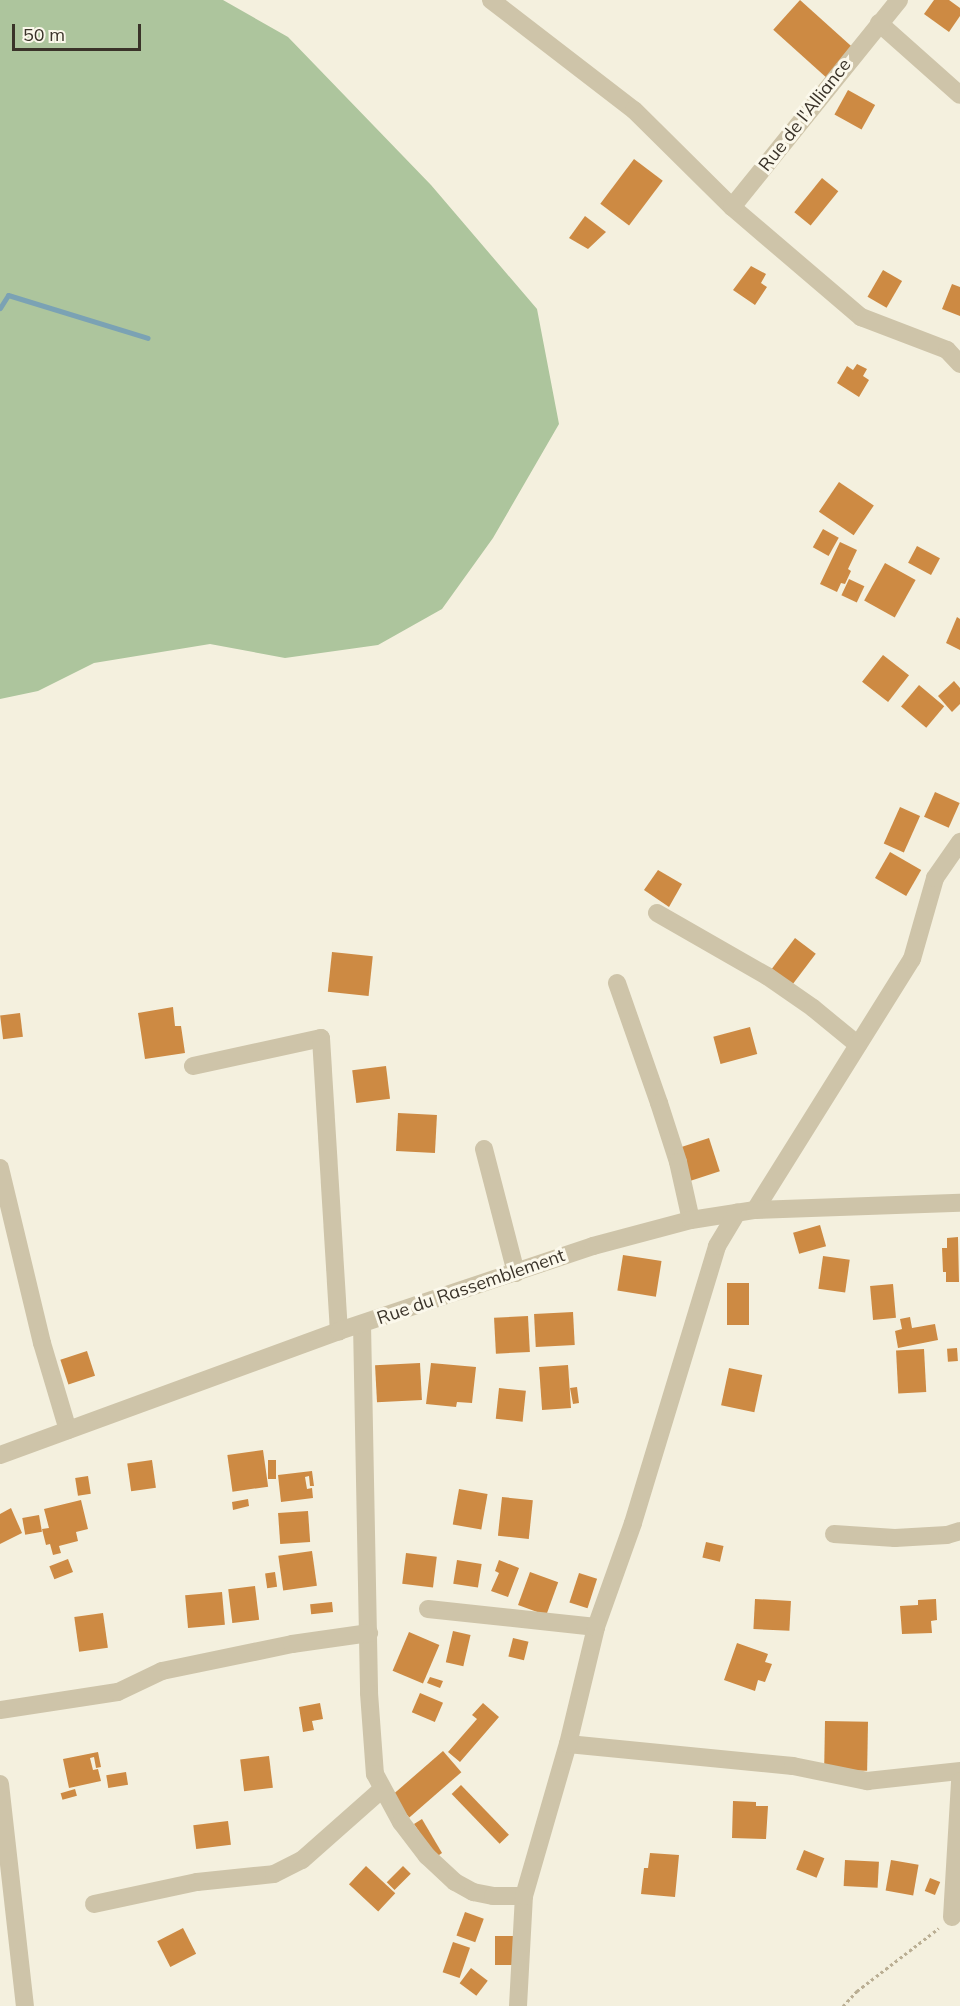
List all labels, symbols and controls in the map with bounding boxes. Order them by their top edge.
scale bar [15,12,144,50]
text: 50 m [23,23,65,46]
street label: Rue de l'Alliance [754,54,856,176]
street label: Rue du Rassemblement [374,1245,568,1329]

